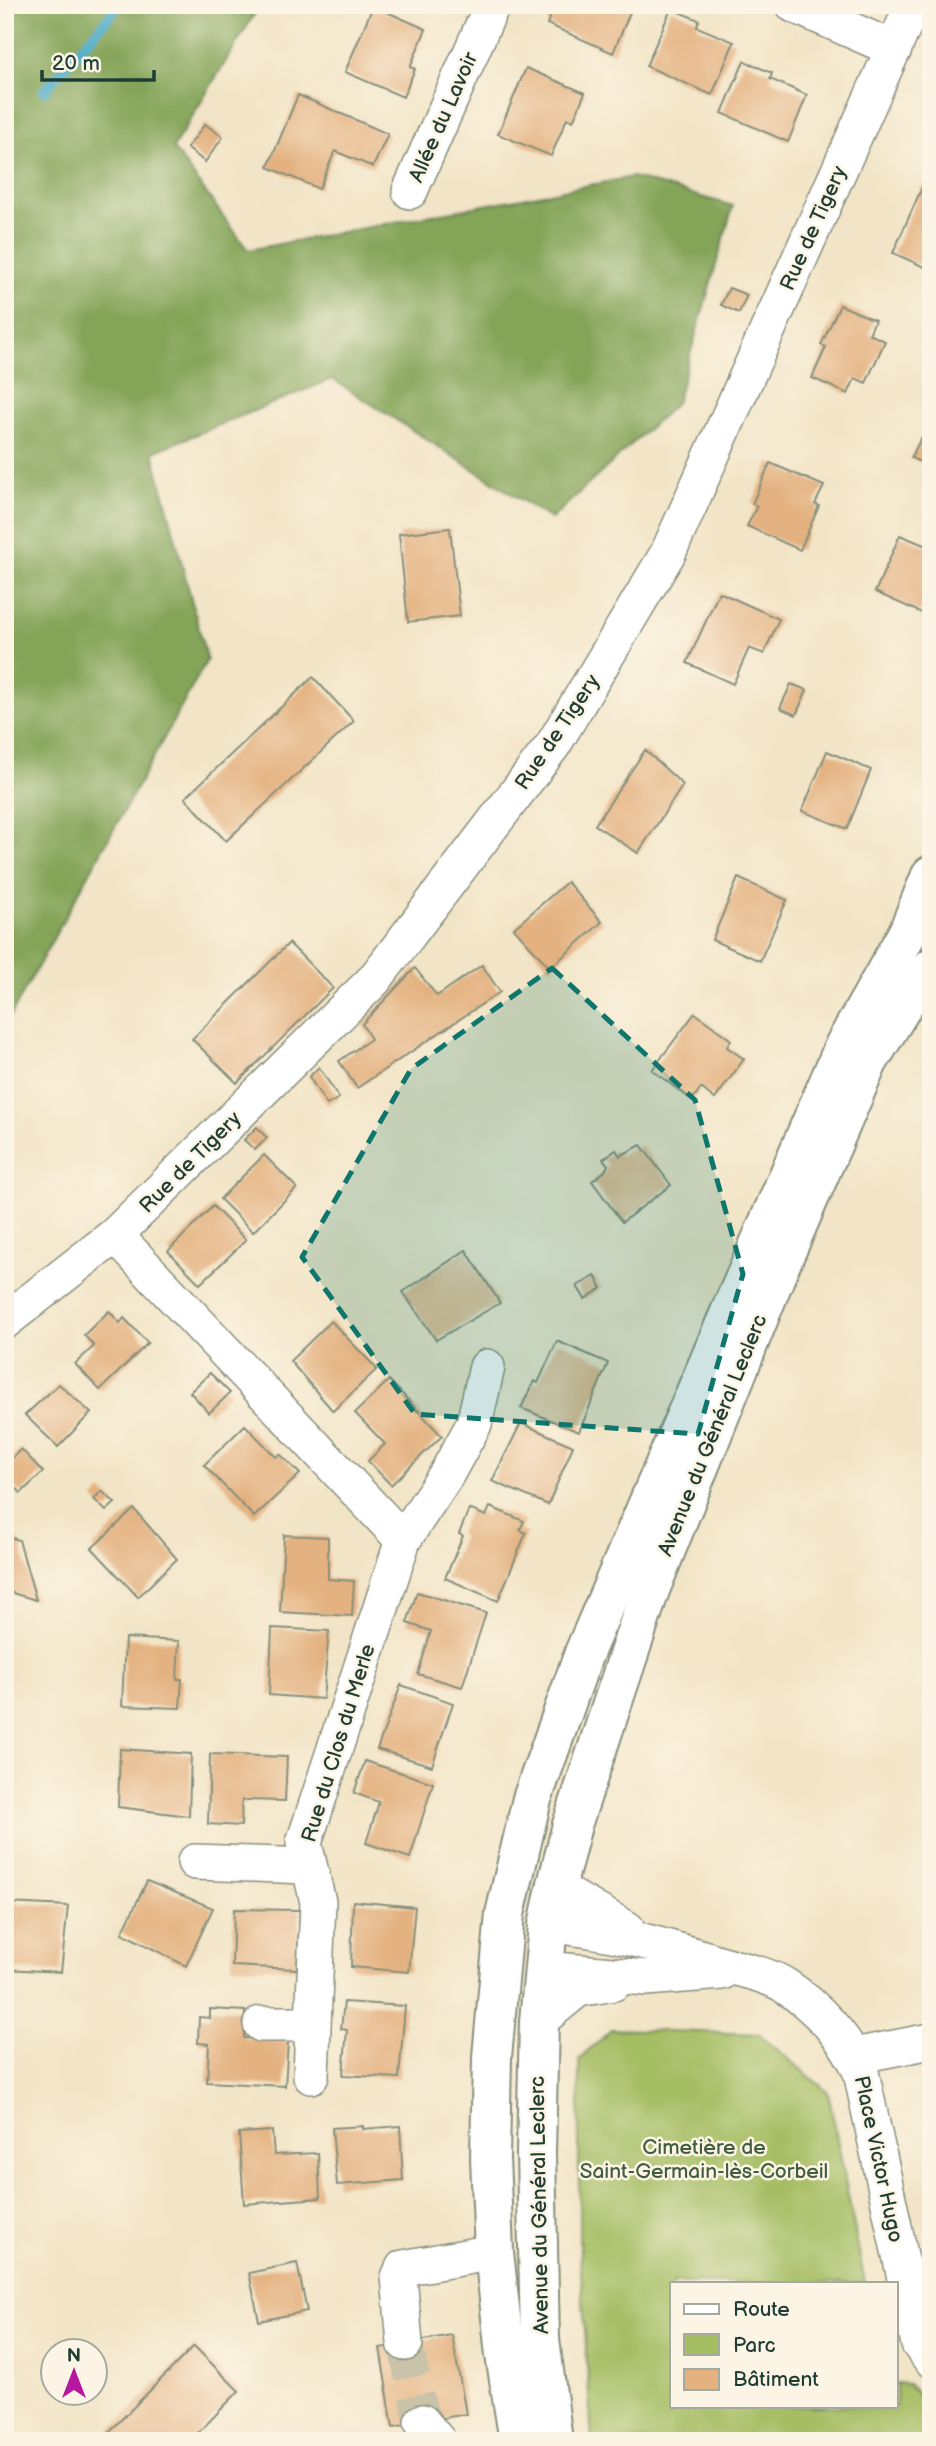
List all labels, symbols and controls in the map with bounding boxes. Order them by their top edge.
scale bar [42,38,154,82]
street label: Allée du Lavoir [404,48,483,186]
text: 20 m [52,51,100,76]
street label: Rue de Tigery [775,162,852,294]
street label: Rue de Tigery [510,669,605,795]
street label: Rue de Tigery [134,1106,247,1218]
street label: Avenue du Général Leclerc [653,1311,772,1560]
street label: Rue du Clos du Merle [296,1641,381,1845]
street label: Place Victor Hugo [849,2074,908,2245]
street label: Avenue du Général Leclerc [525,2076,554,2334]
park label: Cimetière de Saint-Germain-lès-Corbeil [580,2135,828,2184]
legend [670,2282,898,2408]
text: Route [733,2297,790,2322]
text: Parc [733,2333,776,2358]
north arrow [38,2338,108,2408]
text: N [67,2345,81,2368]
text: Bâtiment [733,2367,819,2392]

